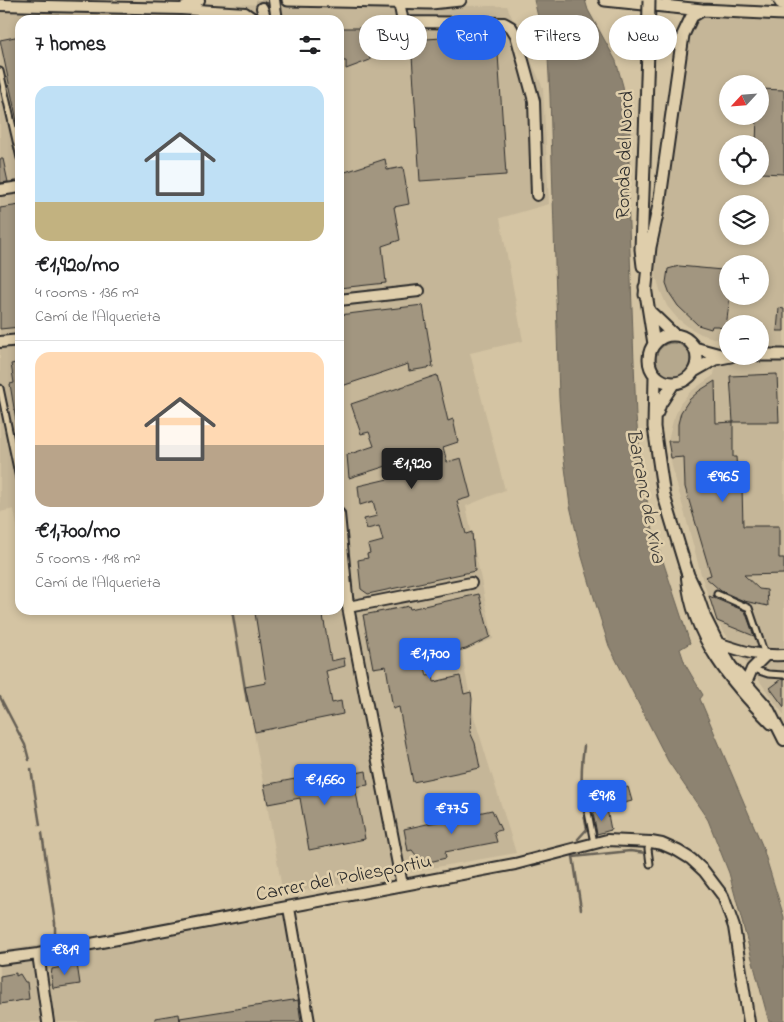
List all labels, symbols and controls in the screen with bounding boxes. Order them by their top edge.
chip: Buy [359,15,427,60]
chip: Rent [437,15,506,60]
chip: Filters [516,15,599,60]
chip: New [609,15,677,60]
text: 7 homes [35,30,106,60]
icon: filters [296,31,324,59]
north arrow [719,75,769,125]
map controls [719,75,769,365]
street label: Ronda del Nord [609,90,643,220]
icon: home [135,119,225,209]
button: locate [719,135,769,185]
button: layers [719,195,769,245]
text: €1,920/mo [35,251,119,281]
button: + [719,255,769,305]
text: 4 rooms · 136 m² [35,281,139,305]
text: Camí de l'Alquerieta [35,305,161,329]
button: − [719,315,769,365]
icon: home [135,384,225,474]
water label: Barranc de Xiva [617,426,673,567]
pin: €1,920 [371,448,453,490]
text: €1,920 [393,452,431,476]
pin: €965 [693,460,753,503]
text: €965 [707,465,739,489]
text: €1,700/mo [35,517,120,547]
text: 5 rooms · 148 m² [35,547,141,571]
text: Camí de l'Alquerieta [35,571,161,595]
pin: €1,700 [389,638,471,680]
text: €1,700 [410,642,450,666]
pin: €1,660 [284,764,366,806]
text: €1,660 [305,768,345,792]
pin: €918 [572,780,632,822]
text: €918 [588,784,616,808]
pin: €775 [422,792,482,835]
text: €775 [435,797,469,821]
street label: Carrer del Poliesportiu [254,848,434,910]
pin: €819 [35,934,95,976]
text: €819 [51,938,79,962]

